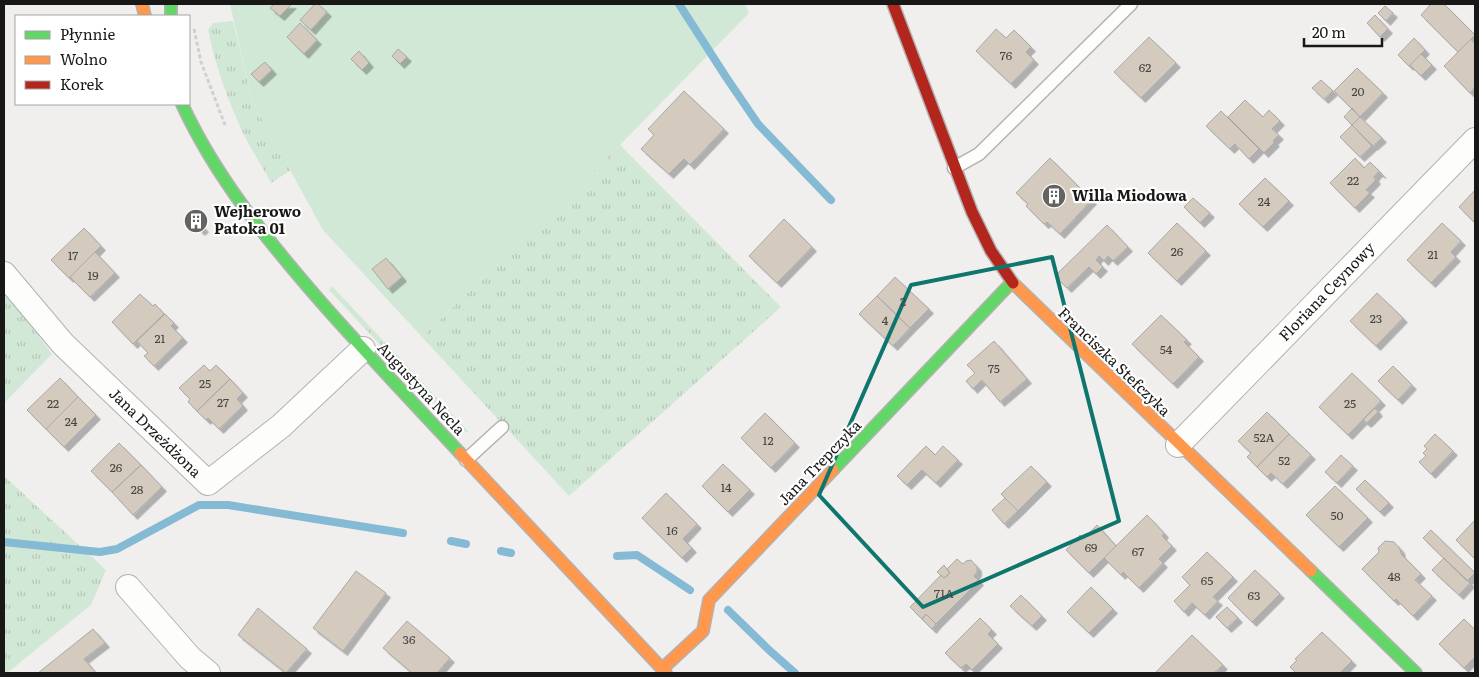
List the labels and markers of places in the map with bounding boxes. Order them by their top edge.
building icon: Willa Miodowa [1041,183,1067,209]
place label: Willa Miodowa [1072,183,1187,206]
place label: Wejherowo Patoka 01 [214,199,301,239]
building icon: Wejherowo Patoka 01 [183,208,209,234]

